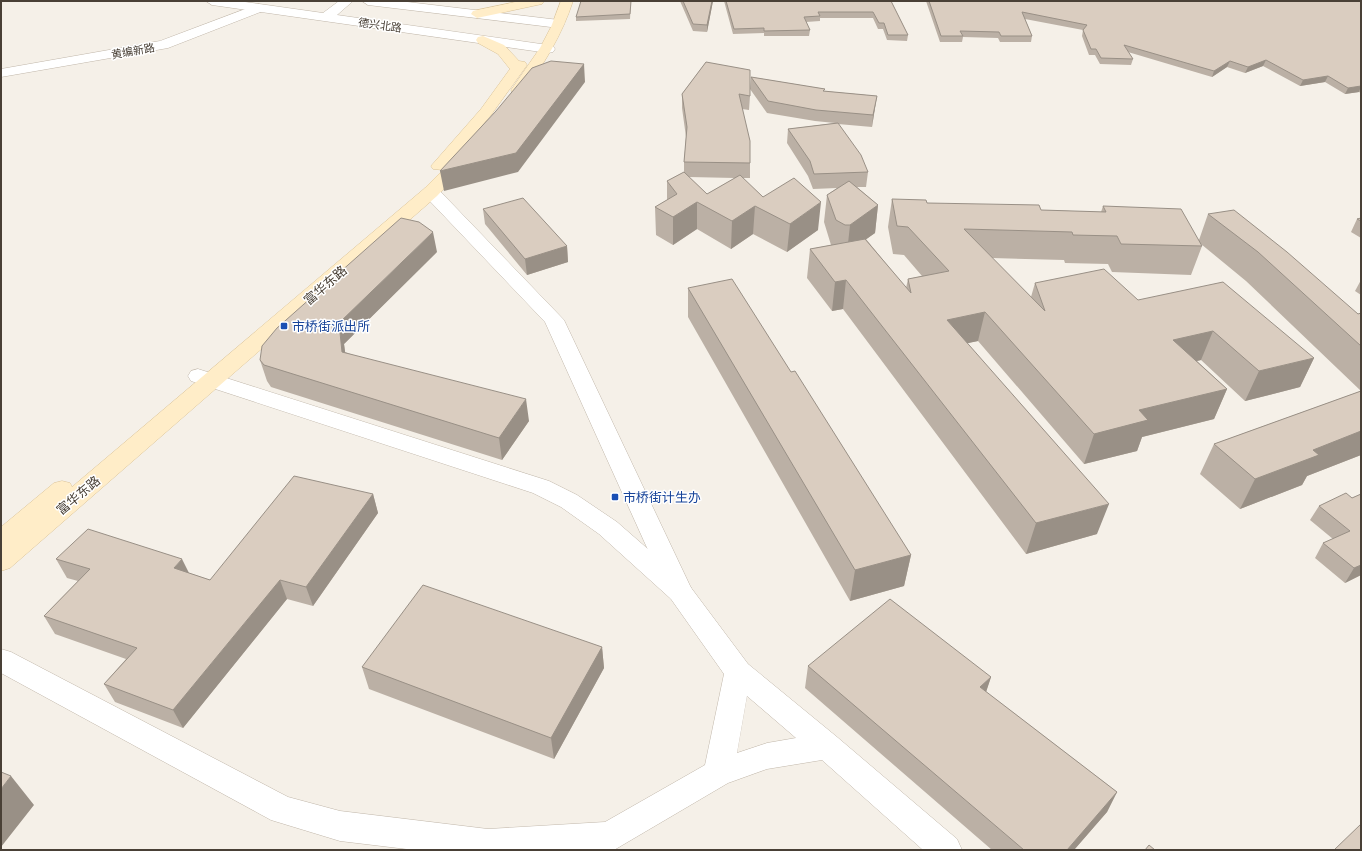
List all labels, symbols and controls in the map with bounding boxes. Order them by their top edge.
street label: 德兴北路 [357,16,403,35]
street label: 黄编新路 [110,41,156,62]
street label: 富华东路 [301,263,350,308]
place label: 市桥街派出所 [292,319,370,334]
marker: 市桥街派出所 [279,321,289,331]
street label: 富华东路 [54,473,103,518]
place label: 市桥街计生办 [623,490,701,505]
marker: 市桥街计生办 [610,492,620,502]

